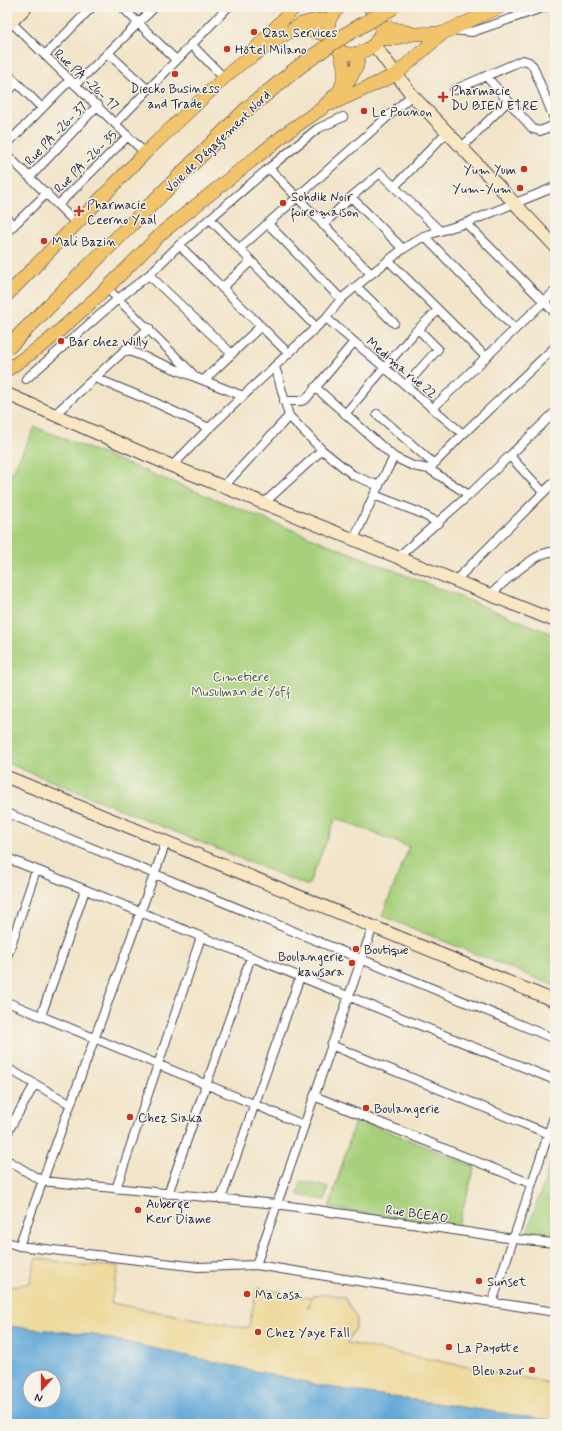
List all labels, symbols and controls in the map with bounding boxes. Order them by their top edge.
place label: Qash Services [262,25,338,42]
marker: Qash Services [249,27,259,37]
place label: Hôtel Milano [235,42,307,59]
marker: Hôtel Milano [222,44,232,54]
street label: Rue PA -26- 17 [50,46,122,115]
marker: Diecko Business and Trade [170,69,180,79]
place label: Diecko Business and Trade [130,81,220,113]
place label: Pharmacie DU BIEN ETRE [451,83,538,115]
street label: Voie de Dégagement Nord [161,87,276,199]
marker: Pharmacie DU BIEN ETRE [438,92,448,102]
street label: Rue PA -26- 37 [21,98,91,170]
place label: Le Pounon [372,104,432,121]
marker: Le Pounon [359,106,369,116]
street label: Rue PA -26- 35 [51,127,121,197]
place label: Yum Yum [464,162,516,179]
marker: Yum Yum [519,164,529,174]
place label: Yum-Yum [453,181,512,198]
marker: Yum-Yum [515,183,525,193]
place label: Sohdik Noir foire maison [291,189,359,223]
place label: Pharmacie Ceerno Yaal [87,197,156,229]
marker: Sohdik Noir foire maison [278,198,288,208]
marker: Pharmacie Ceerno Yaal [74,206,84,216]
place label: Mali Bazin [52,234,116,251]
marker: Mali Bazin [39,236,49,246]
place label: Bar chez Willy [69,334,149,351]
street label: Medima rue 22 [362,334,440,403]
marker: Bar chez Willy [56,336,66,346]
park label: Cimetiere Musulman de Yoff [191,669,291,701]
place label: Boutique [364,942,409,959]
marker: Boutique [351,944,361,954]
place label: Boulangerie kawsara [278,949,344,981]
marker: Boulangerie kawsara [347,958,357,968]
place label: Boulangerie [374,1101,440,1118]
marker: Boulangerie [361,1103,371,1113]
place label: Chez Siaka [138,1110,203,1127]
marker: Chez Siaka [125,1112,135,1122]
place label: Auberge Keur Diame [146,1196,211,1228]
street label: Rue BCEAO [384,1202,449,1227]
marker: Auberge Keur Diame [133,1205,143,1215]
place label: Sunset [487,1274,527,1291]
marker: Sunset [474,1276,484,1286]
place label: Ma casa [255,1287,302,1304]
marker: Ma casa [242,1289,252,1299]
place label: Chez Yaye Fall [266,1325,350,1342]
marker: Chez Yaye Fall [253,1327,263,1337]
place label: La Payotte [457,1340,519,1357]
marker: La Payotte [444,1342,454,1352]
place label: Bleu azur [472,1363,525,1380]
marker: Bleu azur [527,1365,537,1375]
north arrow [22,1369,62,1409]
text: N [33,1390,45,1405]

